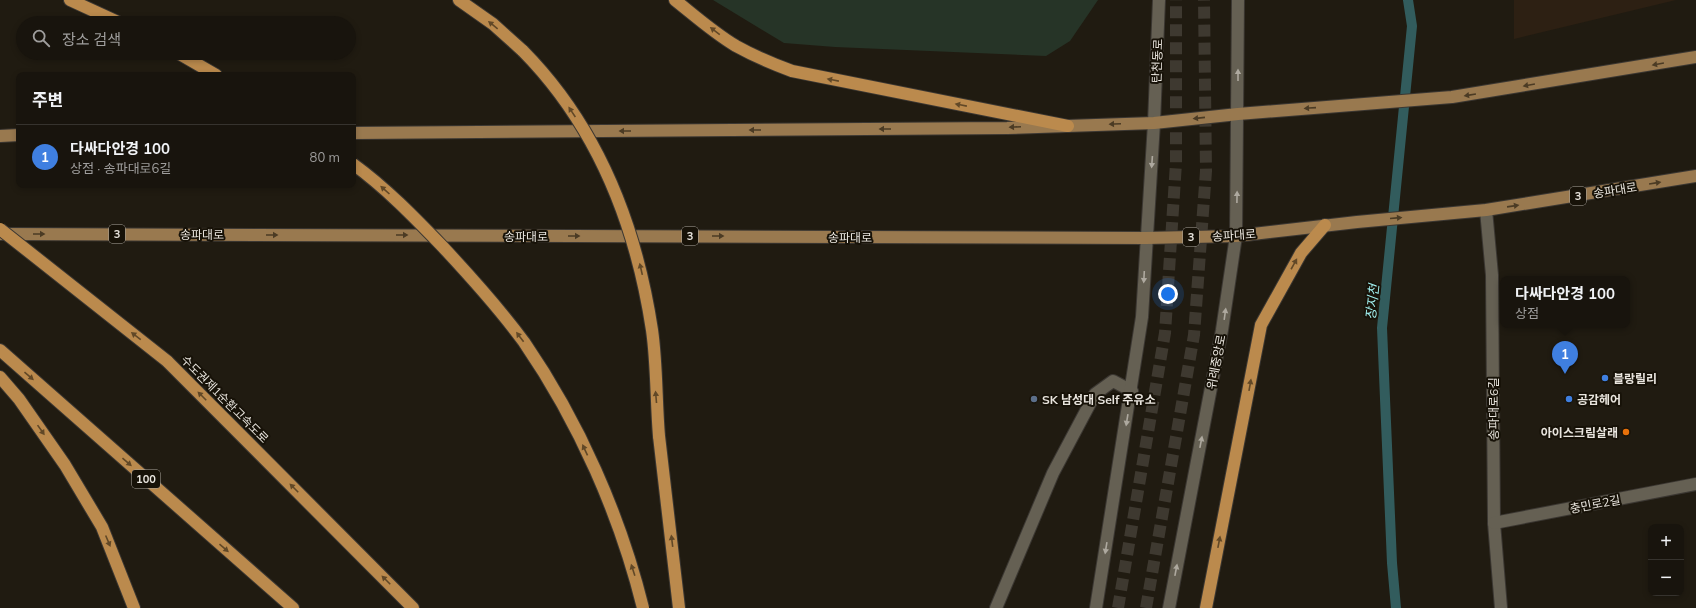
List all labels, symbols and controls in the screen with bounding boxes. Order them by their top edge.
search box [16,16,356,60]
one-way arrow [488,21,499,30]
icon: search [30,27,52,49]
one-way arrow [709,27,720,35]
text: 장소 검색 [62,30,121,49]
street label: 탄천동로 [1149,39,1165,83]
one-way arrow [1651,61,1664,67]
one-way arrow [1235,68,1241,81]
one-way arrow [827,77,840,83]
one-way arrow [1523,82,1535,88]
text: 주변 [32,89,63,110]
one-way arrow [1464,92,1476,98]
one-way arrow [955,102,967,108]
one-way arrow [1304,105,1316,112]
one-way arrow [568,107,576,117]
one-way arrow [1193,115,1206,121]
one-way arrow [1108,121,1121,127]
one-way arrow [1009,124,1021,131]
one-way arrow [879,125,891,132]
one-way arrow [748,127,761,133]
one-way arrow [618,128,631,134]
text: 다싸다안경 100 [70,139,170,158]
text: 1 [41,149,49,165]
text: 80 m [310,149,340,165]
one-way arrow [1148,156,1155,168]
text: 상점 · 송파대로6길 [70,160,171,176]
street label: 송파대로 [1592,179,1638,201]
one-way arrow [1649,180,1661,186]
one-way arrow [380,185,390,194]
road number: 3 [1570,187,1586,205]
one-way arrow [1234,190,1240,203]
one-way arrow [1507,203,1519,209]
one-way arrow [1390,215,1402,221]
road number: 3 [109,225,125,243]
street label: 송파대로 [1211,226,1257,244]
street label: 송파대로 [180,227,224,242]
road number: 3 [682,227,698,245]
road number: 3 [1183,228,1199,246]
street label: 송파대로 [504,229,548,244]
street label: 송파대로 [828,230,872,245]
one-way arrow [33,231,46,237]
one-way arrow [266,232,279,238]
one-way arrow [396,232,409,238]
one-way arrow [568,233,581,239]
one-way arrow [712,233,725,239]
one-way arrow [1291,258,1298,270]
one-way arrow [637,262,643,275]
one-way arrow [1141,271,1148,283]
popup [1500,276,1630,328]
water label: 장지천 [1362,282,1382,321]
your location [1158,284,1178,304]
text: 다싸다안경 100 [1515,284,1615,303]
text: 상점 [1515,305,1539,321]
one-way arrow [1222,308,1228,320]
one-way arrow [131,332,142,341]
one-way arrow [515,332,524,343]
street label: 위례중앙로 [1203,333,1229,391]
pin: 1 [1552,341,1578,374]
street label: 수도권제1순환고속도로 [178,352,272,446]
one-way arrow [25,371,34,380]
place label: 블랑릴리 [1613,371,1657,386]
marker: 블랑릴리 [1600,373,1610,383]
street label: 송파대로6길 [1486,378,1501,440]
one-way arrow [1247,379,1253,391]
one-way arrow [197,391,207,401]
one-way arrow [653,391,659,403]
place label: SK 남성대 Self 주유소 [1042,392,1156,407]
place label: 공감헤어 [1577,392,1621,407]
marker: SK 남성대 Self 주유소 [1029,394,1039,404]
marker: 공감헤어 [1564,394,1574,404]
one-way arrow [1124,413,1130,426]
one-way arrow [37,425,45,435]
place label: 아이스크림살래 [1541,425,1618,440]
marker: 아이스크림살래 [1621,427,1631,437]
one-way arrow [1198,436,1204,448]
one-way arrow [581,443,587,455]
one-way arrow [122,457,132,467]
road number: 100 [132,470,160,488]
one-way arrow [289,483,299,493]
street label: 충민로2길 [1568,492,1622,516]
map controls [1648,524,1684,596]
button: + [1648,524,1684,560]
one-way arrow [669,535,675,547]
one-way arrow [105,536,111,547]
one-way arrow [1217,536,1223,548]
one-way arrow [1103,542,1109,554]
one-way arrow [219,543,230,552]
button: − [1648,560,1684,596]
one-way arrow [630,564,636,576]
one-way arrow [1174,564,1180,576]
one-way arrow [381,575,391,585]

